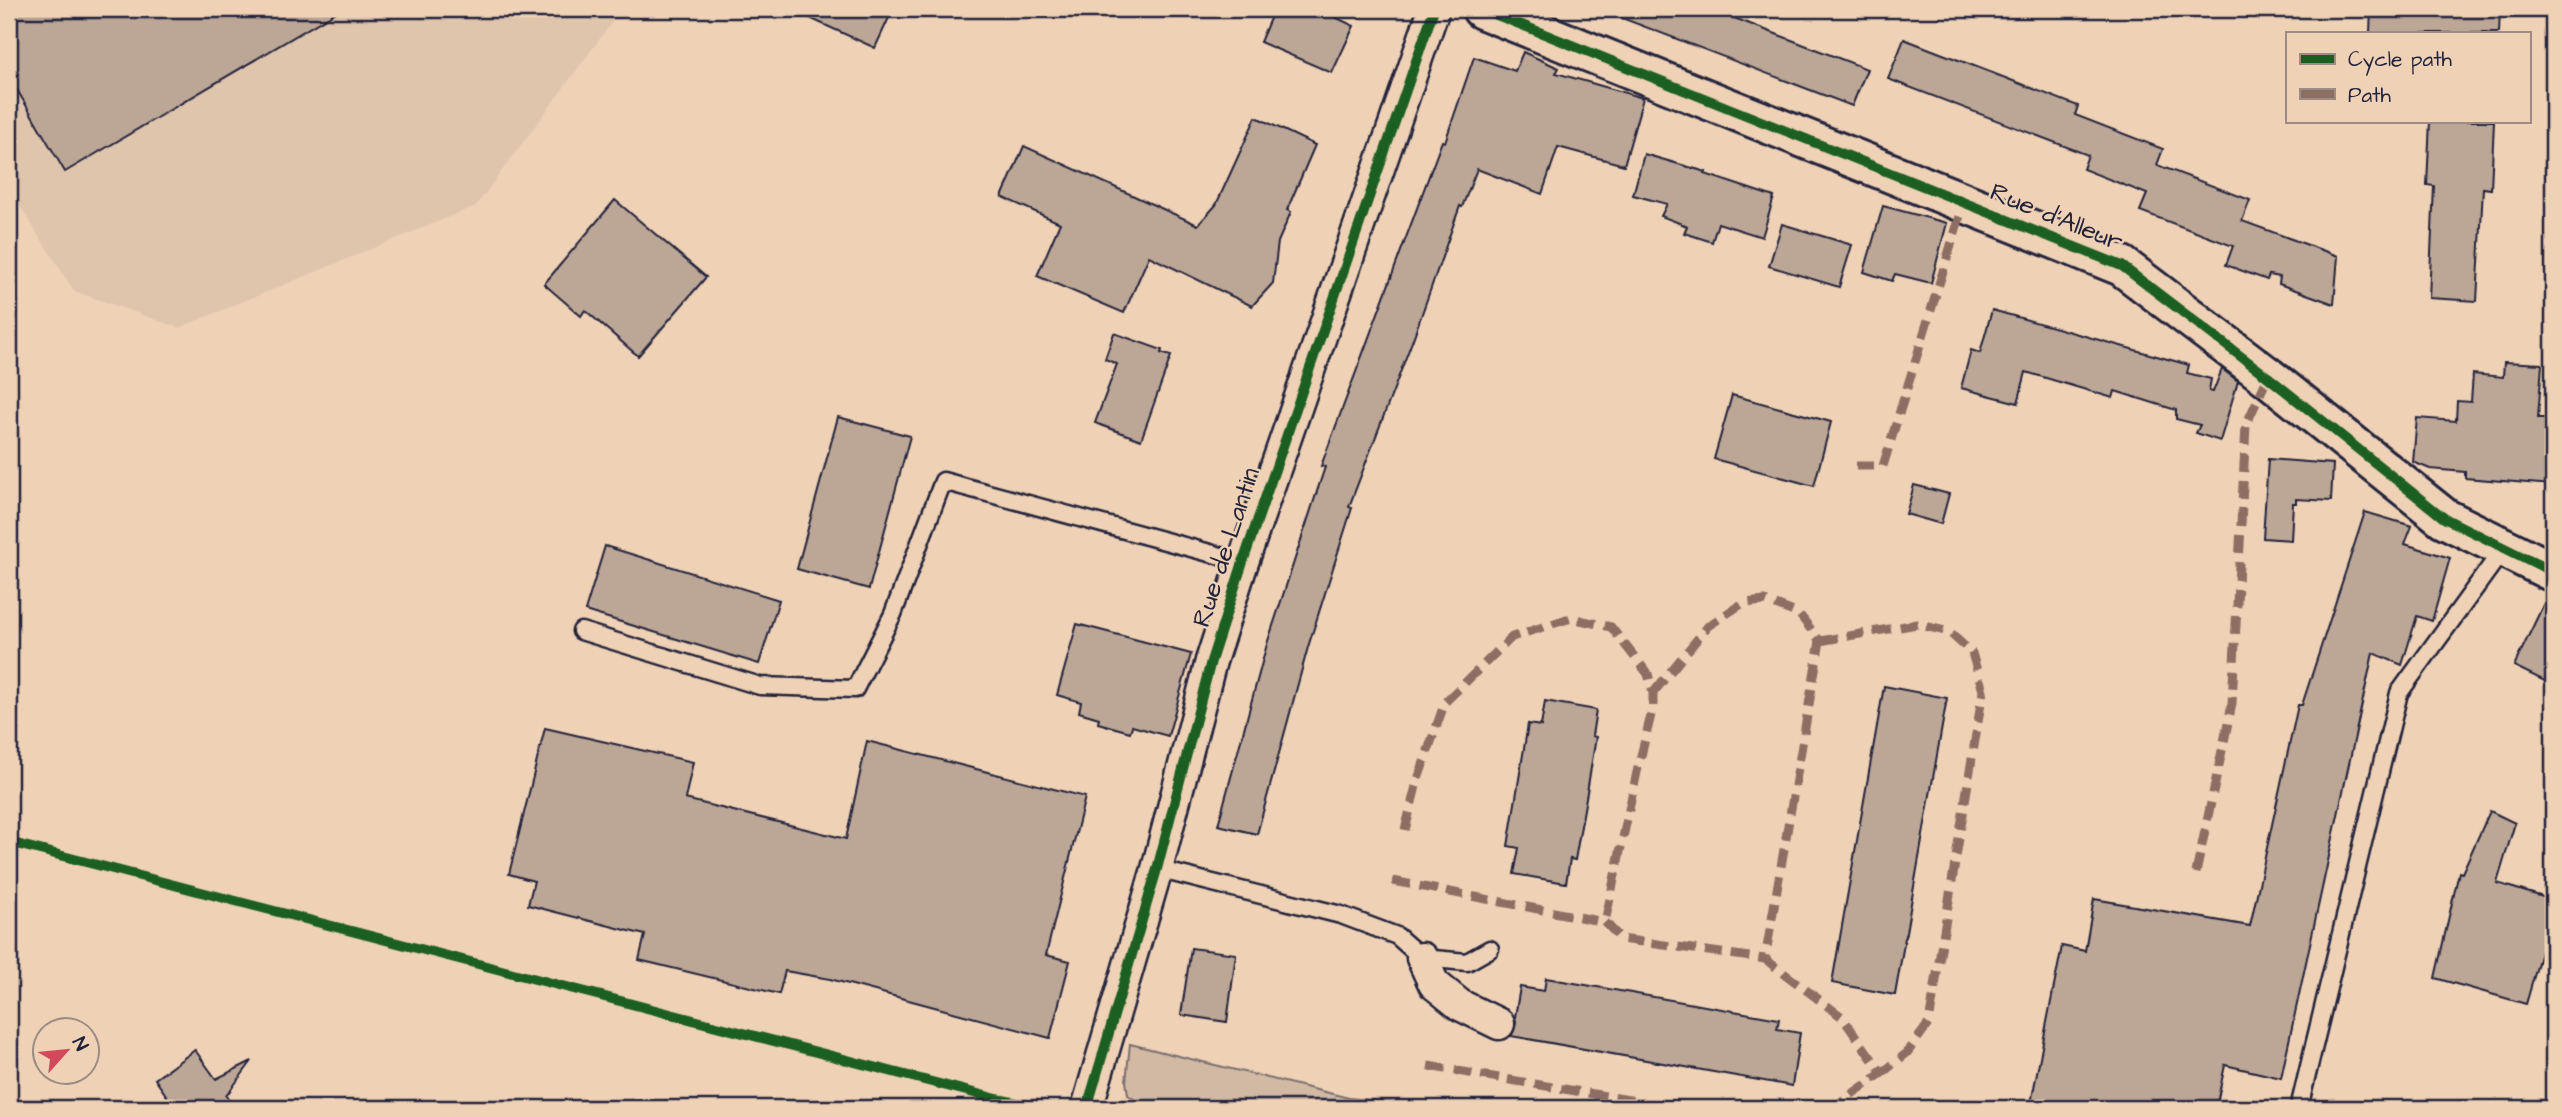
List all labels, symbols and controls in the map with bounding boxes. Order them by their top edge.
legend [2286,32,2530,122]
text: Cycle path [2348,45,2453,76]
text: Path [2348,81,2392,110]
street label: Rue d'Alleur [1985,174,2128,260]
street label: Rue de Lantin [1183,463,1269,632]
north arrow [32,1016,102,1086]
text: N [65,1033,95,1055]

